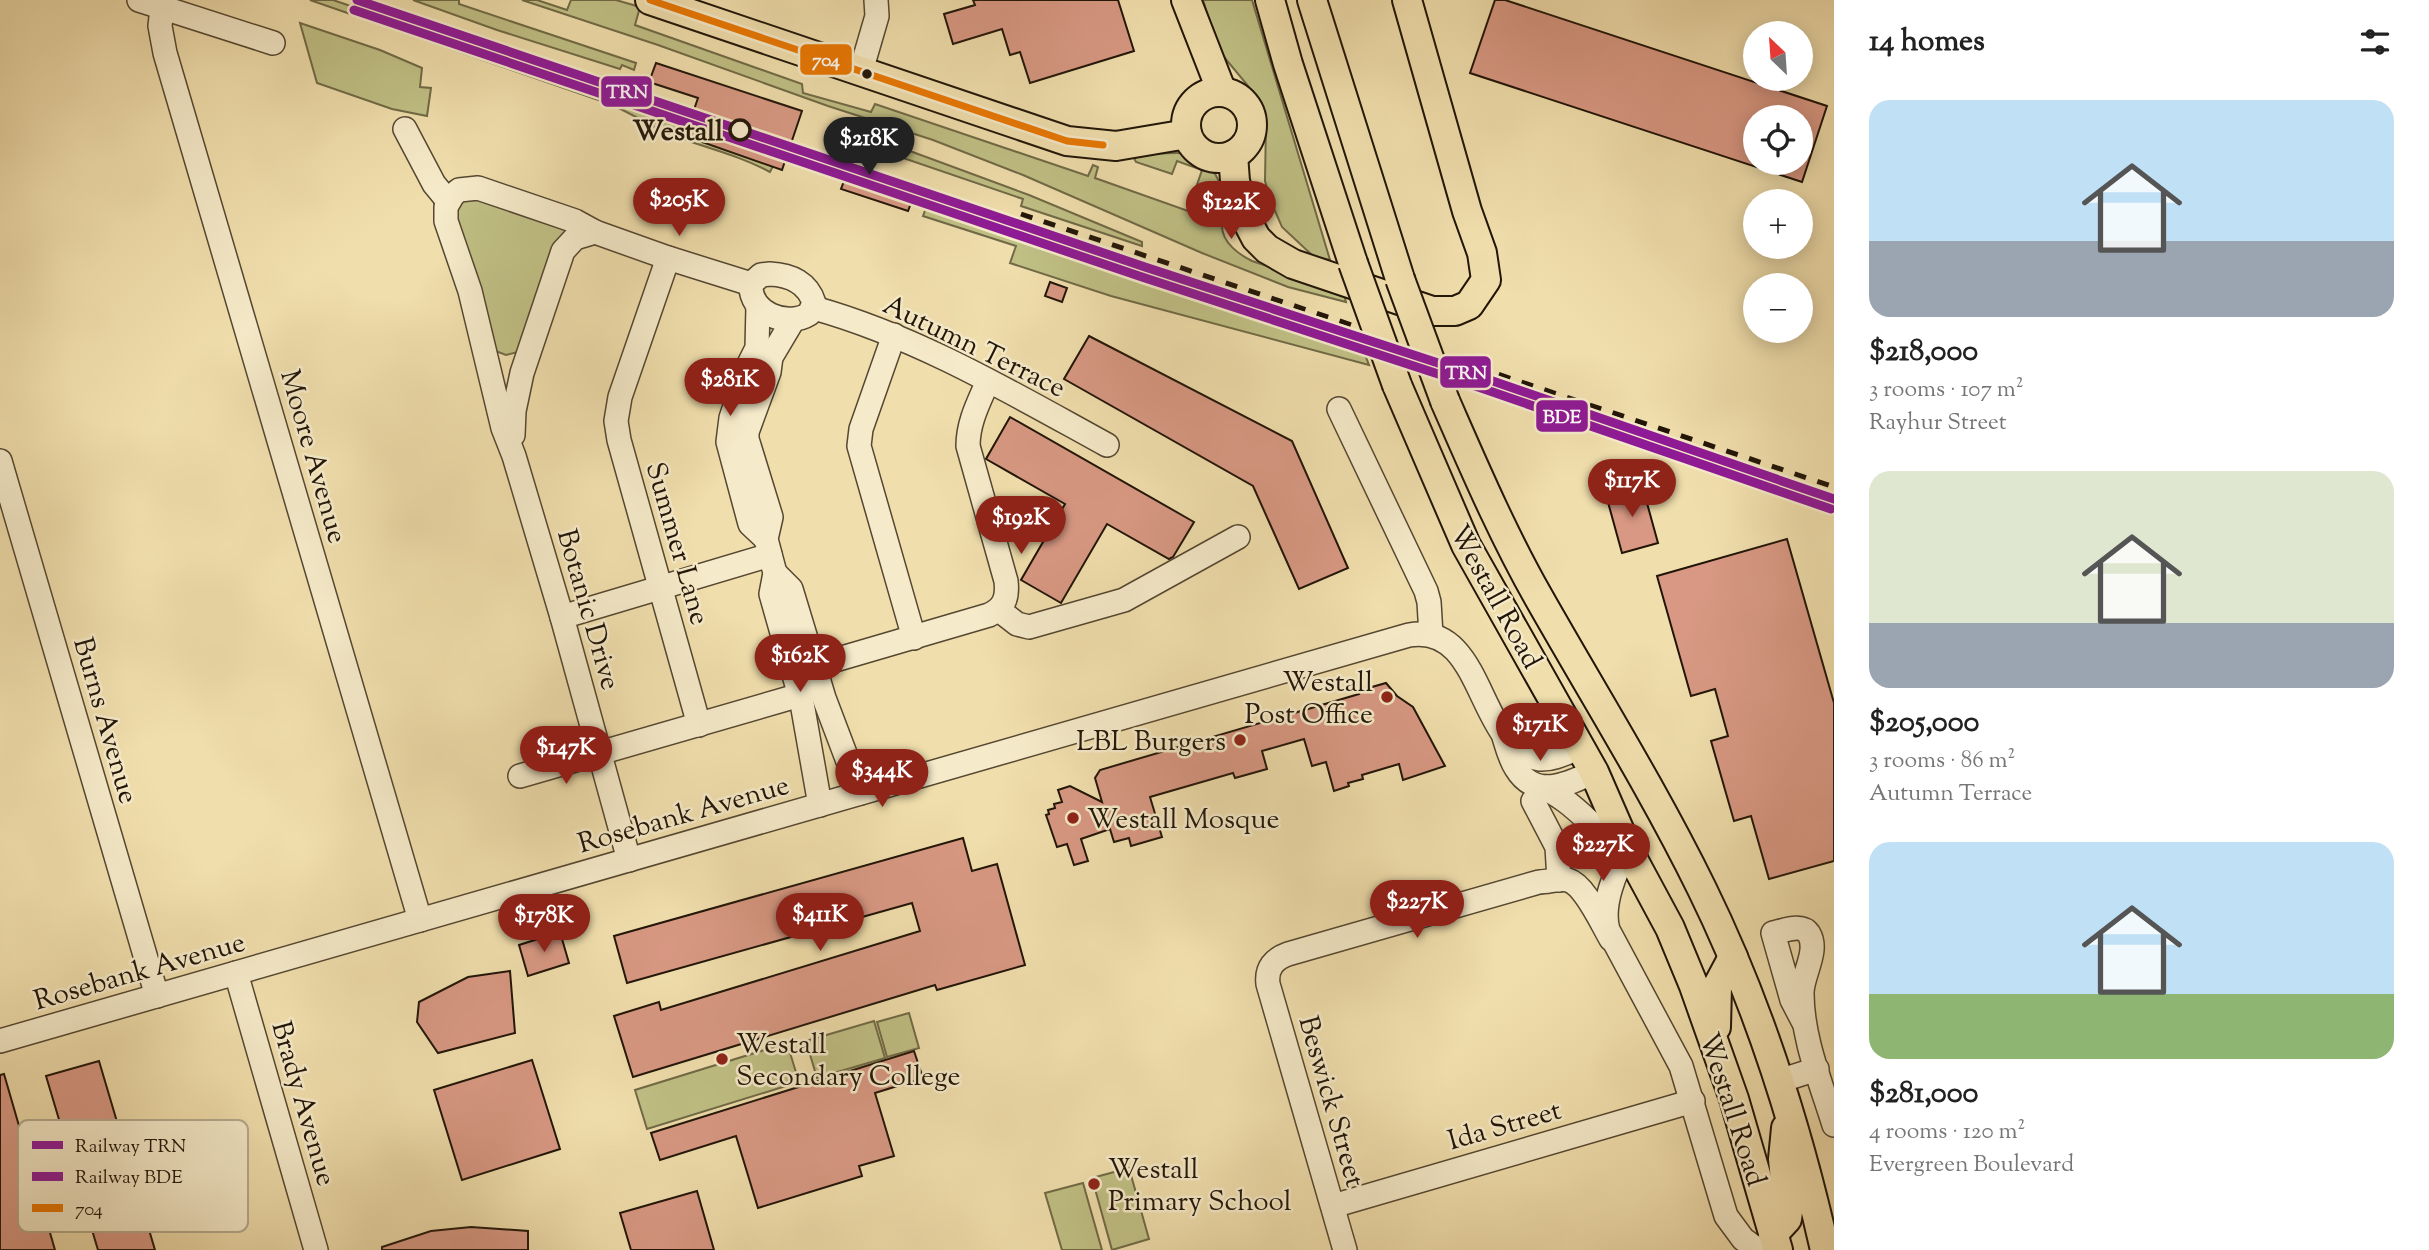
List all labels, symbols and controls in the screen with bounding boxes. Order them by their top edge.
north arrow [1743,21,1813,91]
map controls [1743,21,1813,343]
text: 14 homes [1869,21,1985,64]
icon: filters [2356,23,2394,61]
line badge: 704 [799,43,853,76]
text: 704 [812,48,840,75]
unlabelled marker [860,67,874,81]
line badge: TRN [600,75,653,108]
text: TRN [606,80,648,107]
button: locate [1743,105,1813,175]
place label: Westall [632,113,723,153]
pin: $218K [820,118,918,177]
marker: Westall [729,119,751,141]
text: $218K [840,123,899,156]
icon: home [2069,145,2195,271]
pin: $205K [630,178,728,238]
pin: $122K [1182,182,1280,241]
text: $205K [649,184,709,217]
text: $122K [1202,187,1260,220]
button: + [1743,189,1813,259]
button: − [1743,273,1813,343]
street label: Autumn Terrace [876,286,1072,409]
text: $218,000 [1869,331,1978,374]
line badge: TRN [1439,355,1492,389]
pin: $281K [681,358,779,418]
text: TRN [1445,361,1487,388]
text: $281K [701,364,760,397]
street label: Moore Avenue [268,365,356,548]
text: 3 rooms · 107 m² [1869,374,2024,407]
line badge: BDE [1535,399,1589,433]
text: BDE [1543,405,1582,432]
text: Rayhur Street [1869,407,2007,440]
street label: Summer Lane [634,458,718,630]
pin: $117K [1583,460,1681,519]
text: $117K [1604,465,1660,498]
pin: $192K [972,496,1070,556]
text: $192K [992,502,1050,535]
icon: home [2069,516,2195,642]
street label: Westall Road [1438,518,1551,677]
street label: Botanic Drive [545,525,629,695]
street label: Burns Avenue [61,633,147,809]
pin: $162K [751,634,849,694]
text: $162K [771,640,829,673]
place label: Westall Post Office [1244,664,1373,736]
marker: Westall Post Office [1379,689,1395,705]
text: $205,000 [1869,702,1979,745]
pin: $171K [1491,704,1589,763]
text: $171K [1512,709,1568,742]
place label: LBL Burgers [1076,723,1226,763]
pin: $147K [517,726,615,786]
text: $147K [536,732,596,765]
marker: LBL Burgers [1232,732,1248,748]
text: 3 rooms · 86 m² [1869,745,2015,778]
pin: $344K [833,750,931,809]
text: $344K [851,755,913,788]
street label: Rosebank Avenue [574,767,794,865]
text: Autumn Terrace [1869,778,2032,811]
place label: Westall Mosque [1087,801,1280,841]
marker: Westall Mosque [1065,810,1081,826]
pin: $227K [1554,824,1652,883]
text: $227K [1572,829,1634,862]
pin: $227K [1368,880,1466,940]
text: $227K [1386,886,1448,919]
icon: home [2069,887,2195,1013]
pin: $178K [495,894,593,954]
pin: $411K [771,894,869,953]
text: $411K [792,899,848,932]
text: $178K [514,900,574,933]
street label: Rosebank Avenue [30,924,250,1022]
street label: Beswick Street [1287,1011,1374,1193]
street label: Brady Avenue [260,1017,345,1191]
place label: Westall Secondary College [736,1026,961,1098]
street label: Westall Road [1687,1028,1775,1192]
marker: Westall Secondary College [714,1051,730,1067]
text: $281,000 [1869,1073,1978,1116]
street label: Ida Street [1443,1092,1567,1162]
text: 4 rooms · 120 m² [1869,1116,2025,1149]
legend [18,1120,248,1232]
text: Railway TRN [75,1134,186,1161]
text: Evergreen Boulevard [1869,1149,2074,1182]
place label: Westall Primary School [1108,1151,1292,1223]
text: Railway BDE [75,1165,183,1192]
marker: Westall Primary School [1086,1176,1102,1192]
text: 704 [75,1197,103,1224]

